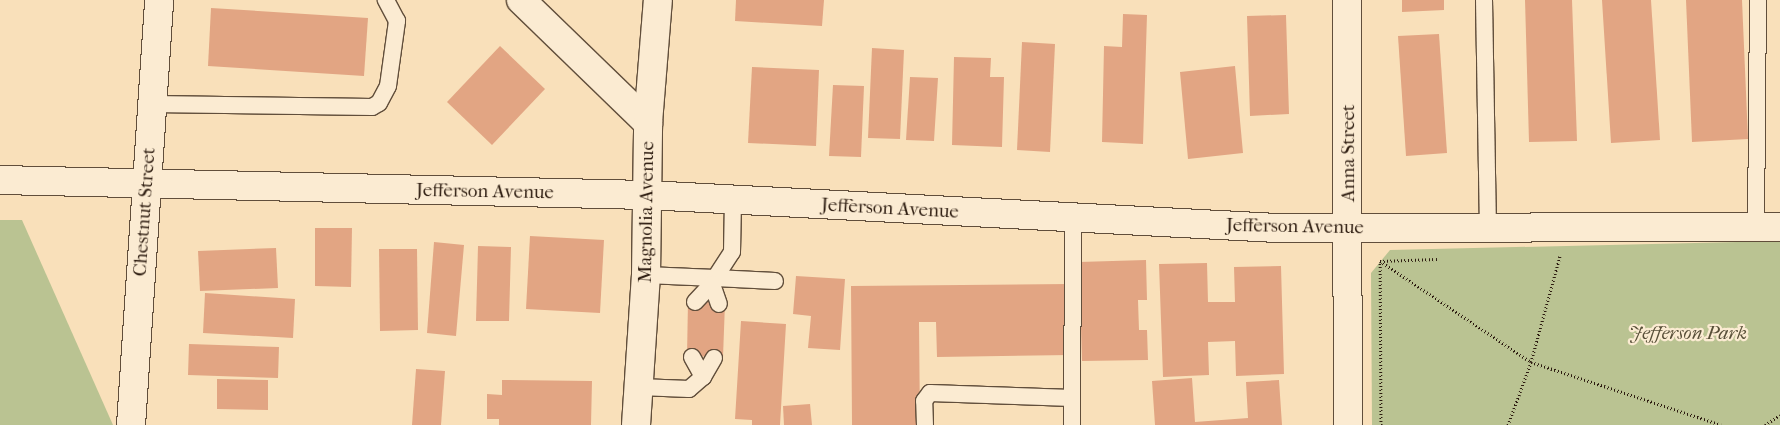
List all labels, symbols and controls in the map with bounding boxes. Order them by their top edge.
street label: Anna Street [1338,104,1360,202]
street label: Magnolia Avenue [634,141,660,283]
street label: Chestnut Street [129,147,161,277]
street label: Jefferson Avenue [416,179,554,205]
street label: Jefferson Avenue [821,194,959,224]
street label: Jefferson Avenue [1226,214,1364,240]
park label: Jefferson Park [1629,323,1747,345]

